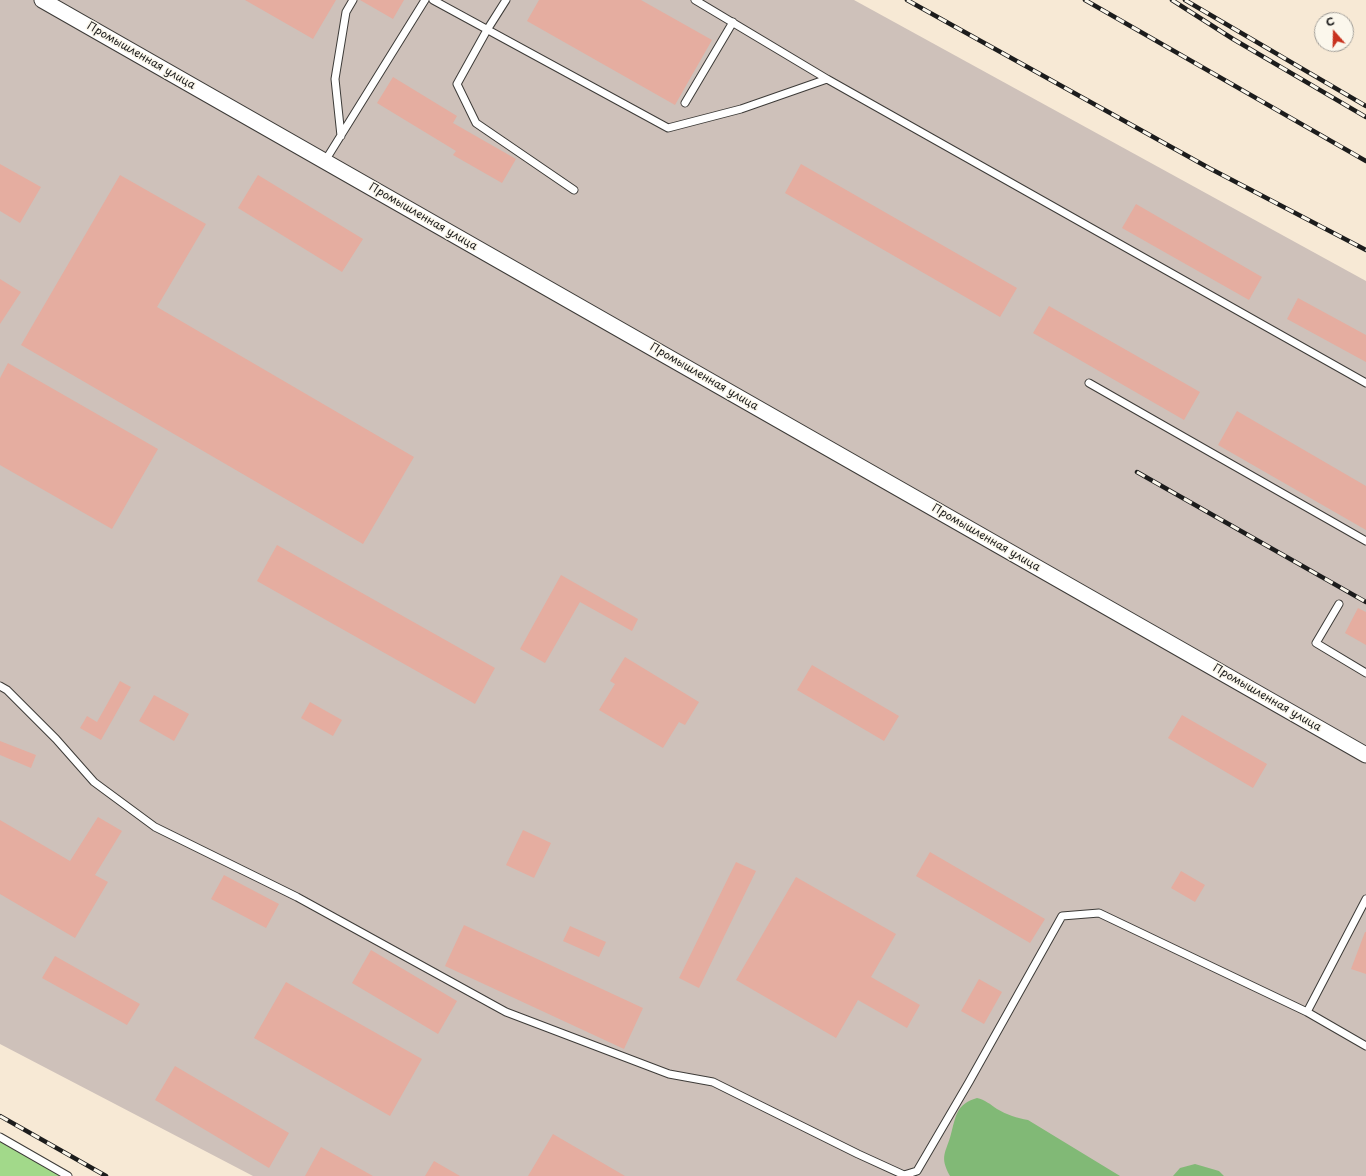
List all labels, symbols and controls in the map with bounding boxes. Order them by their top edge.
north arrow [1314,12,1354,52]
text: С [1323,12,1337,31]
street label: Промышленная улица [85,20,197,92]
street label: Промышленная улица [367,181,479,253]
street label: Промышленная улица [648,341,760,413]
street label: Промышленная улица [930,502,1042,574]
street label: Промышленная улица [1211,662,1323,734]

